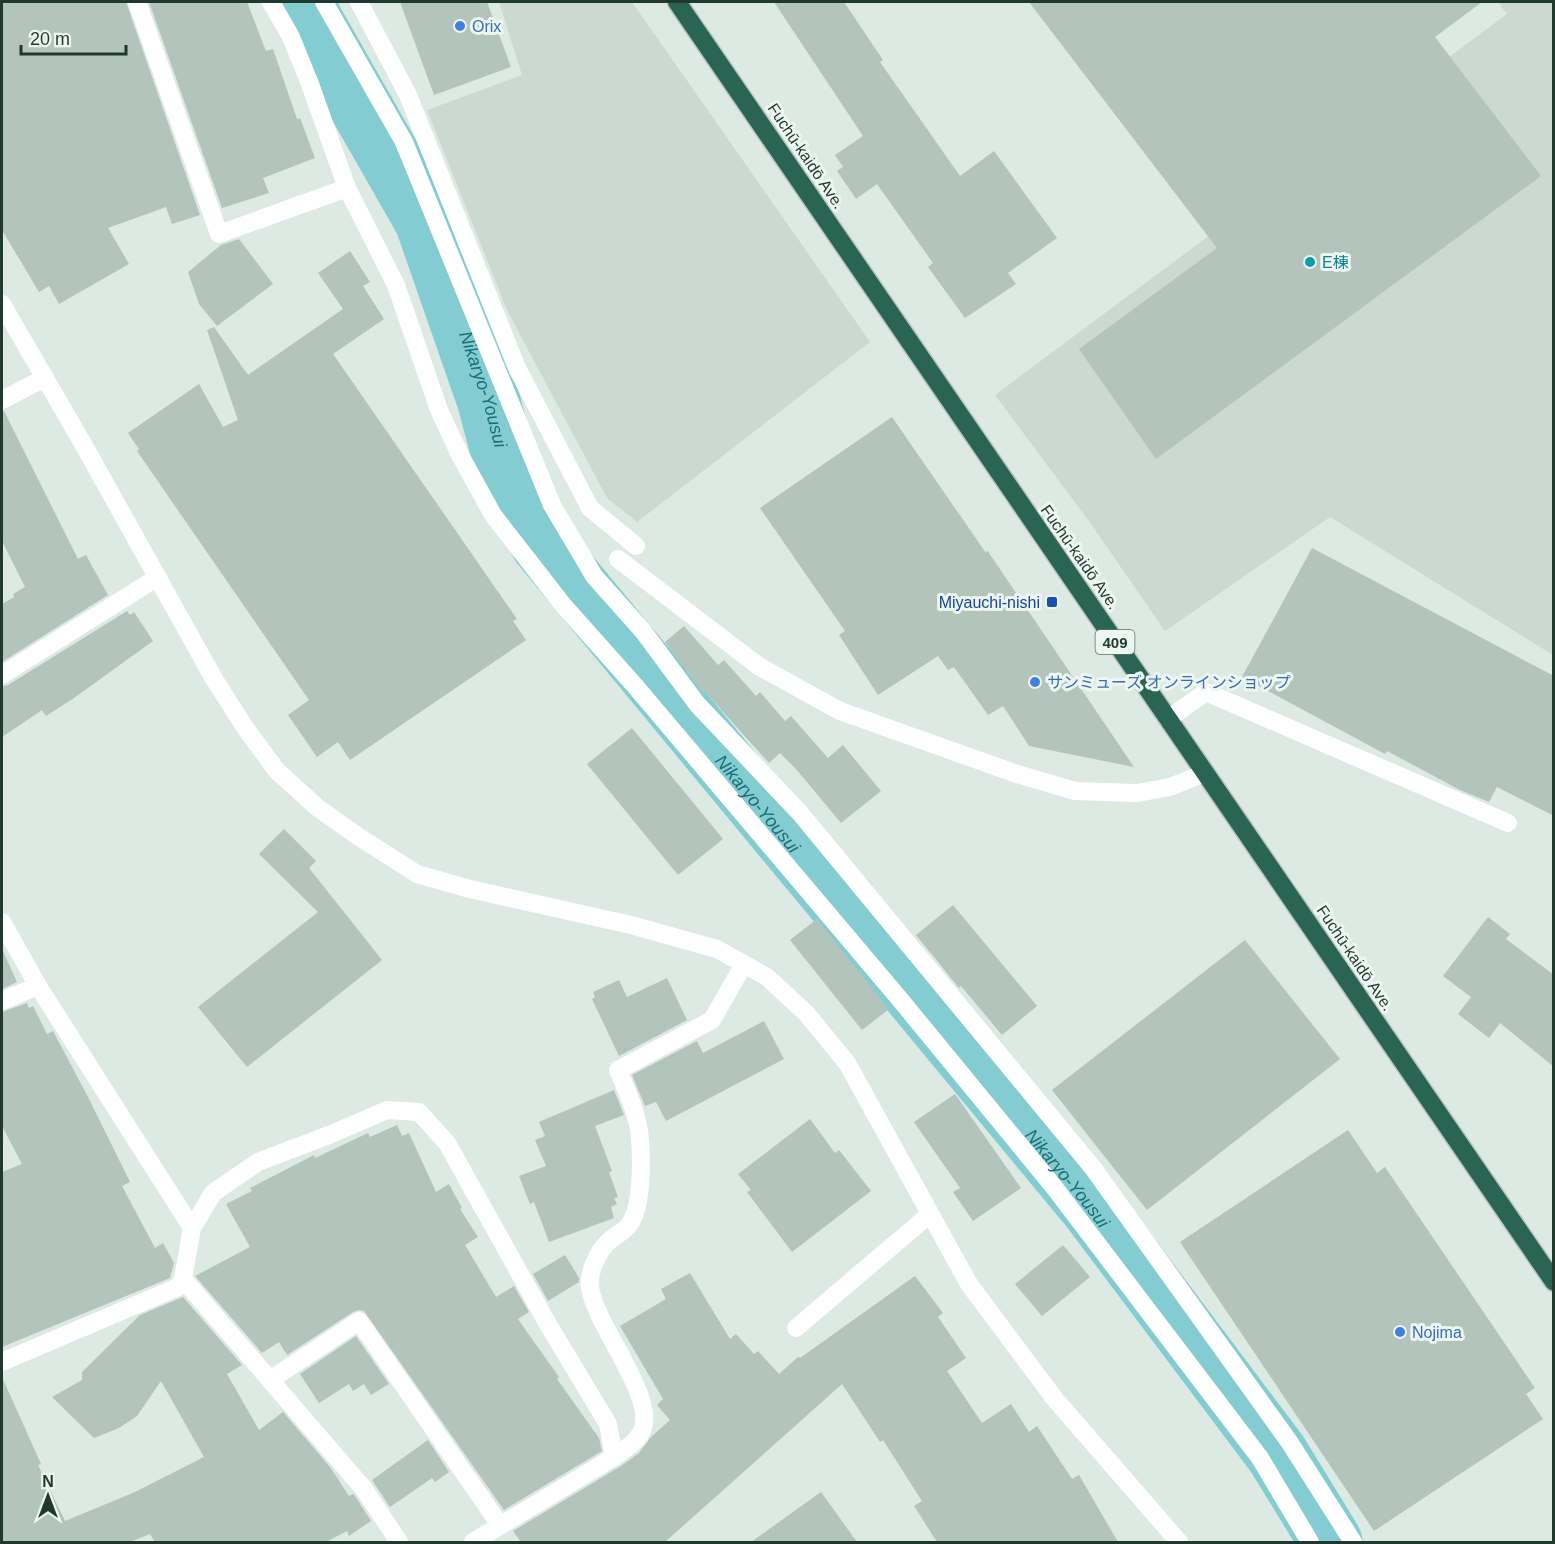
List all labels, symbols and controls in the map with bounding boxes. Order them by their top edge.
scale bar [21,18,126,56]
place label: Orix [472,18,501,35]
marker: Orix [453,19,467,33]
text: 20 m [30,29,70,49]
street label: Fuchū-kaidō Ave. [764,100,848,212]
place label: E棟 [1322,254,1349,271]
marker: E棟 [1303,255,1317,269]
water label: Nikaryo-Yousui [455,328,511,451]
street label: Fuchū-kaidō Ave. [1038,502,1122,612]
place label: Miyauchi-nishi [939,594,1040,611]
marker: Miyauchi-nishi [1045,595,1059,609]
road number: 409 [1096,630,1134,654]
place label: サンミューズ オンラインショップ [1047,674,1291,691]
marker: サンミューズ オンラインショップ [1028,675,1042,689]
water label: Nikaryo-Yousui [711,751,804,858]
street label: Fuchū-kaidō Ave. [1313,902,1397,1014]
water label: Nikaryo-Yousui [1021,1125,1114,1232]
place label: Nojima [1412,1324,1462,1341]
marker: Nojima [1393,1325,1407,1339]
north arrow [18,1466,78,1526]
text: N [42,1473,54,1490]

